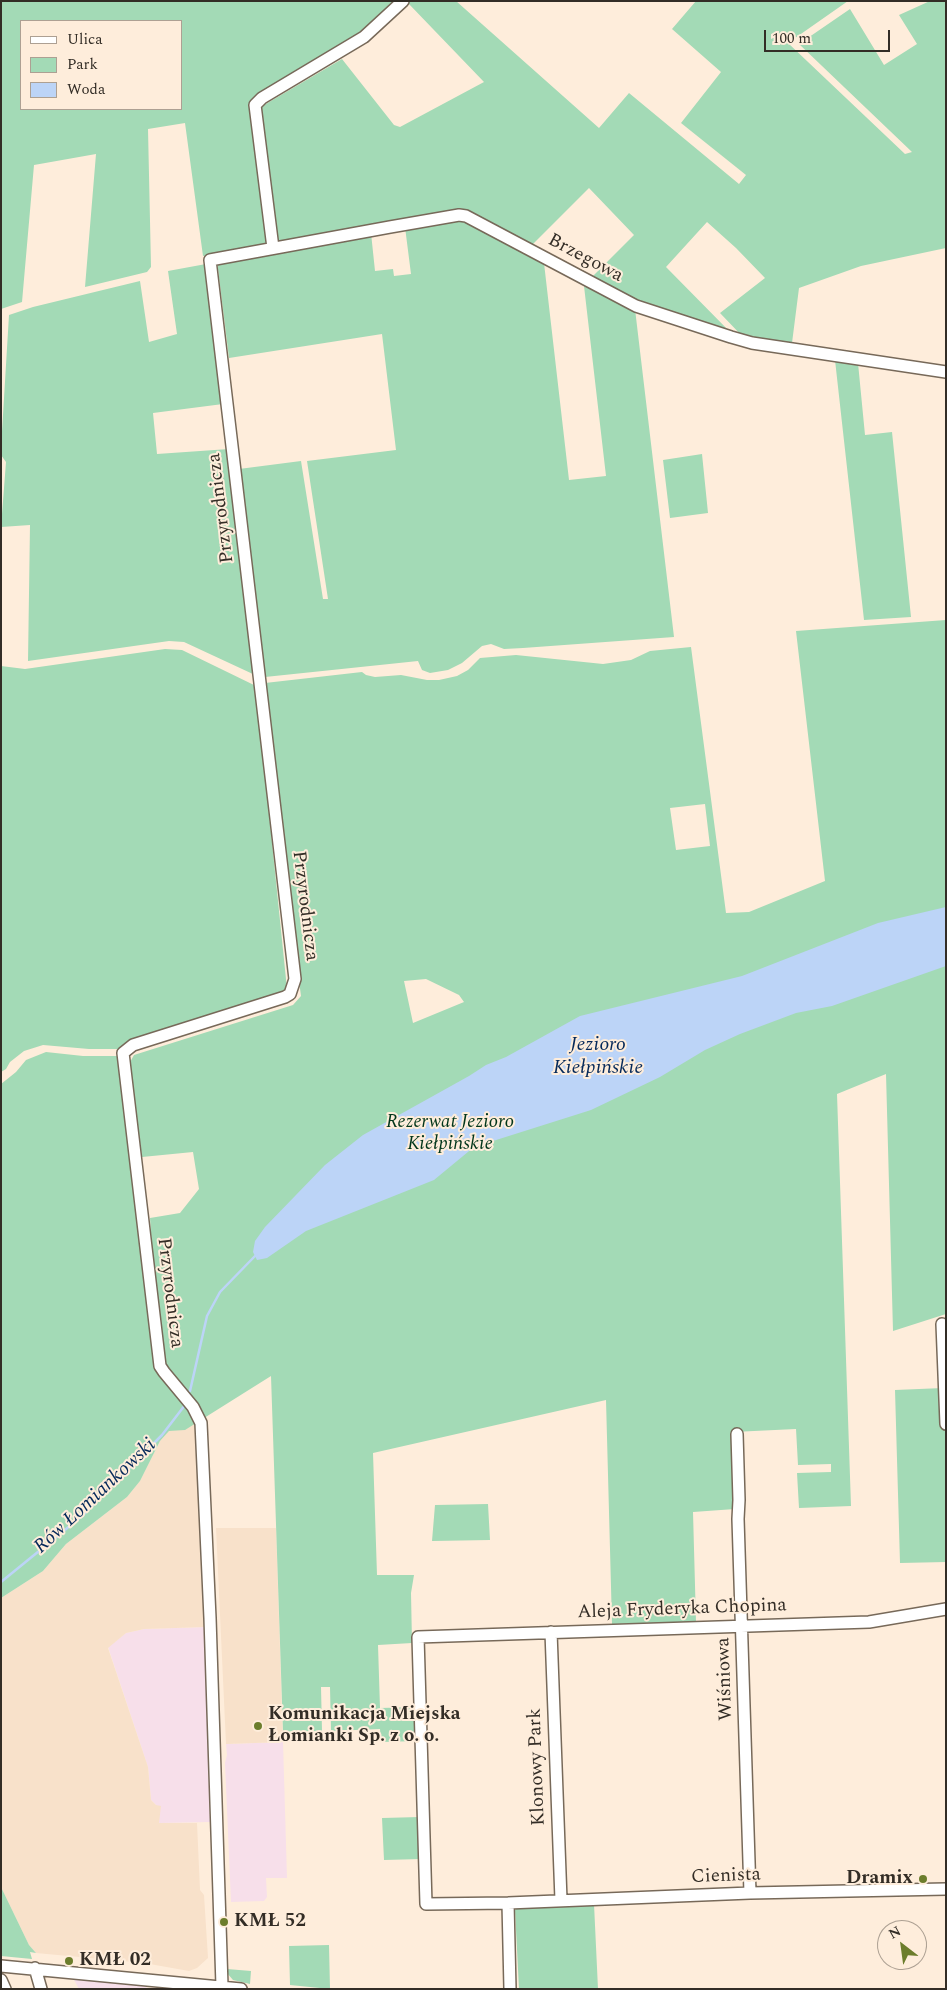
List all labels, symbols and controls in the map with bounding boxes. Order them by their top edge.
legend [20,20,182,110]
scale bar [767,20,893,52]
text: 100 m [772,27,811,50]
text: Ulica [67,28,103,51]
text: Park [67,53,98,76]
text: Woda [67,78,105,101]
street label: Brzegowa [543,230,627,288]
street label: Przyrodnicza [204,452,240,564]
street label: Przyrodnicza [286,850,322,962]
water label: Jezioro Kiełpińskie [553,1034,643,1081]
park label: Rezerwat Jezioro Kiełpińskie [386,1112,514,1156]
street label: Przyrodnicza [151,1237,187,1349]
water label: Rów Łomiankowski [30,1434,162,1560]
street label: Aleja Fryderyka Chopina [577,1595,787,1625]
street label: Wiśniowa [713,1637,739,1721]
place label: Komunikacja Miejska Łomianki Sp. z o. o. [268,1704,461,1748]
street label: Klonowy Park [525,1708,551,1826]
marker: Komunikacja Miejska Łomianki Sp. z o. o. [252,1720,264,1732]
street label: Cienista [691,1864,761,1890]
place label: Dramix [846,1868,913,1890]
marker: Dramix [917,1873,929,1885]
place label: KMŁ 52 [234,1911,306,1933]
marker: KMŁ 52 [218,1916,230,1928]
north arrow [877,1920,927,1970]
text: N [885,1920,905,1944]
place label: KMŁ 02 [79,1950,151,1972]
marker: KMŁ 02 [63,1955,75,1967]

